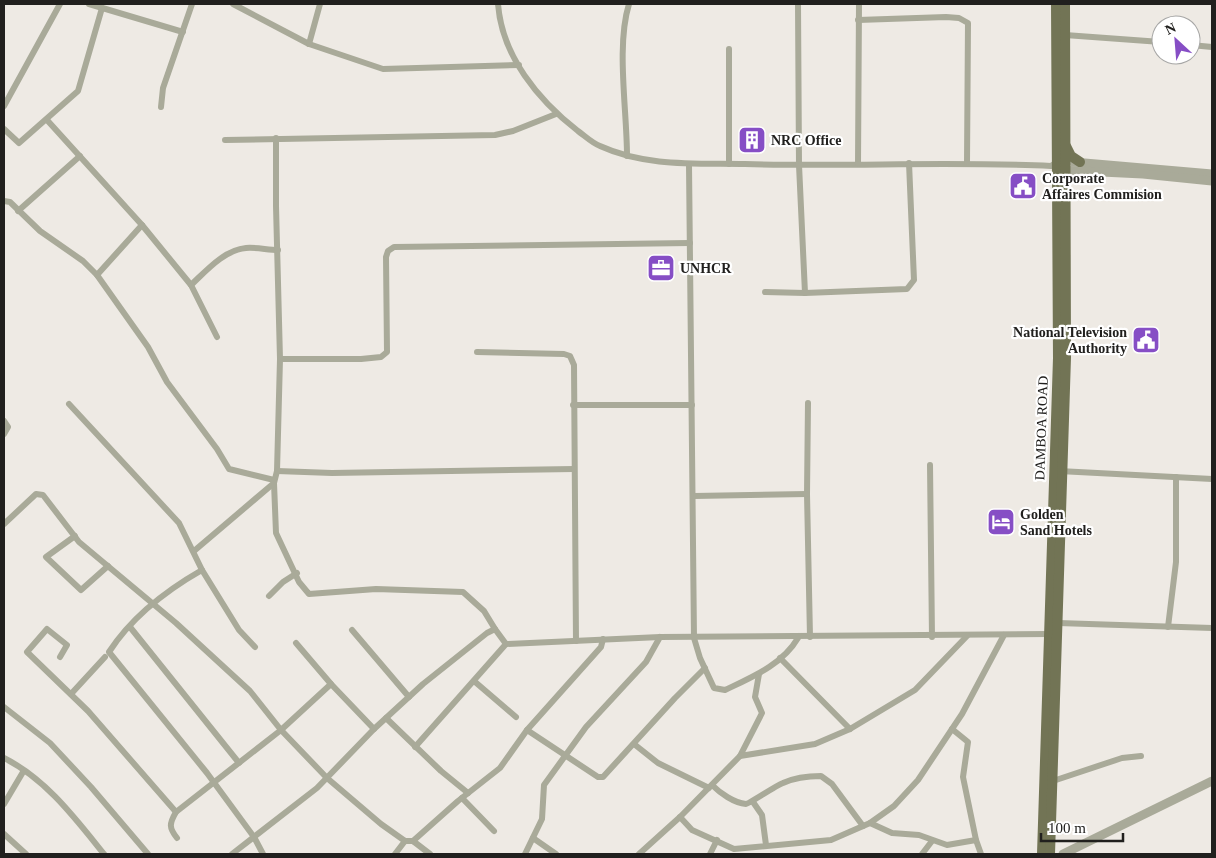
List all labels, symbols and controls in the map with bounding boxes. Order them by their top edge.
north arrow [1151,15,1201,65]
text: N [1163,20,1178,38]
building icon: NRC Office [737,125,767,155]
place label: NRC Office [771,133,841,148]
public building icon: Corporate Affaires Commision [1008,171,1038,201]
place label: Corporate Affaires Commision [1042,171,1162,202]
office icon: UNHCR [646,253,676,283]
place label: UNHCR [680,261,732,276]
place label: National Television Authority [1013,325,1127,356]
public building icon: National Television Authority [1131,325,1161,355]
street label: DAMBOA ROAD [1032,375,1051,481]
hotel icon: Golden Sand Hotels [986,507,1016,537]
place label: Golden Sand Hotels [1020,507,1093,538]
scale bar [1041,810,1124,842]
text: 100 m [1048,820,1086,836]

